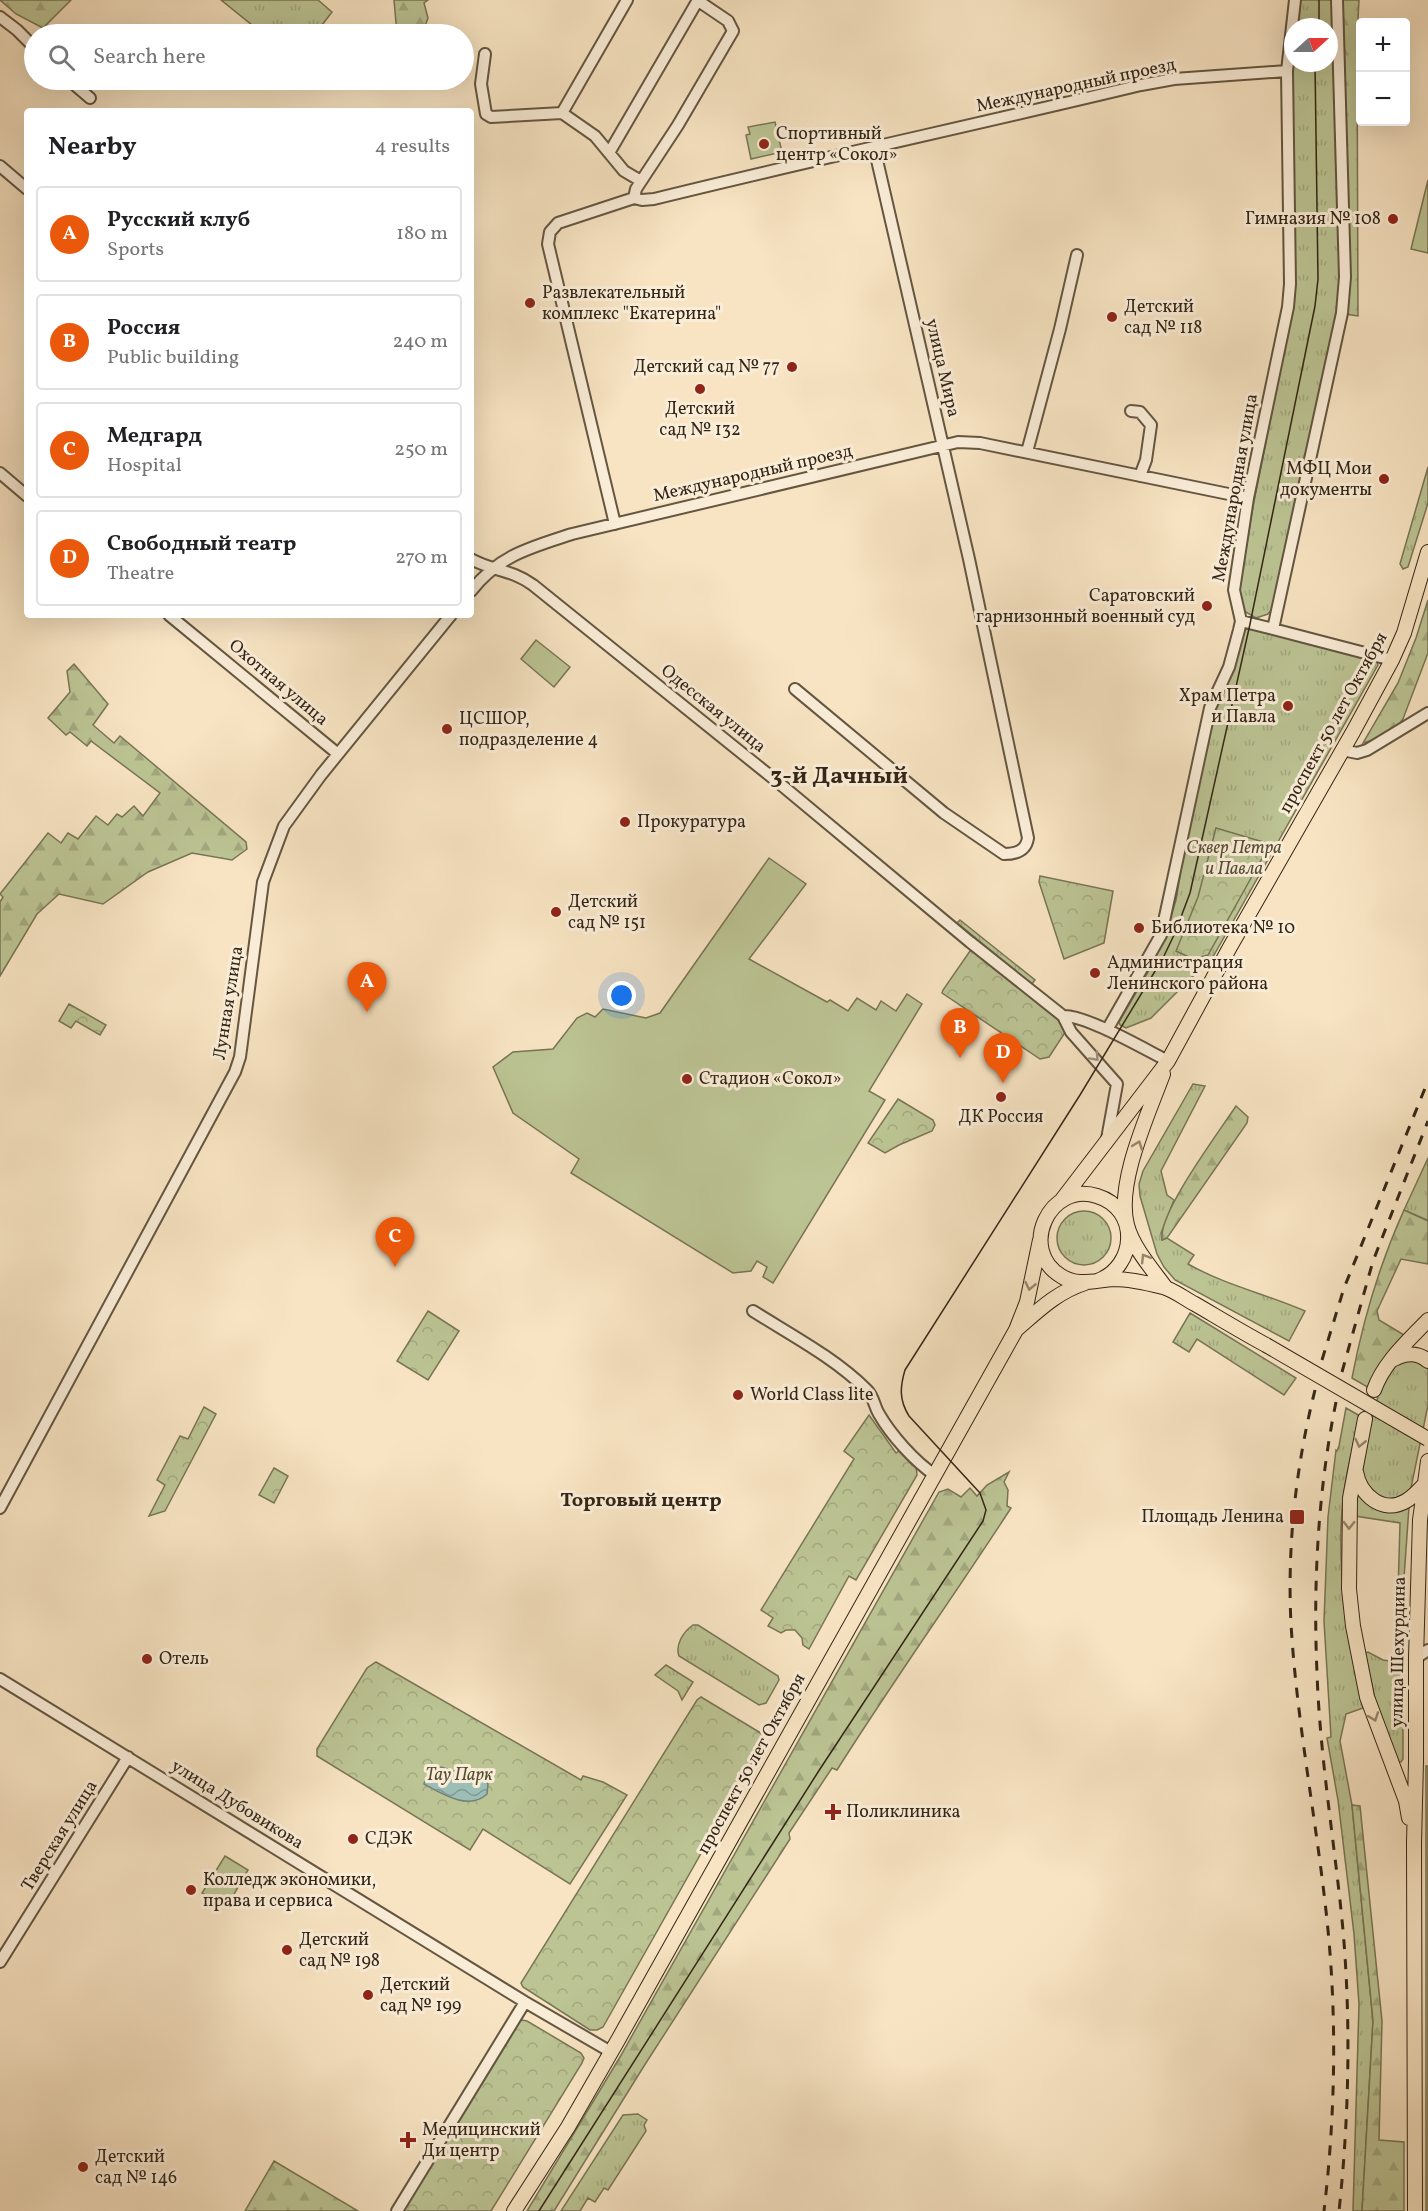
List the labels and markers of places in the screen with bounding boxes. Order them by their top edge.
place label: Спортивный центр «Сокол» [776,122,898,168]
marker: Спортивный центр «Сокол» [757,137,771,151]
place label: Гимназия № 108 [1245,207,1381,232]
marker: Гимназия № 108 [1386,212,1400,226]
place label: Развлекательный комплекс "Екатерина" [542,281,721,327]
place label: Детский сад № 118 [1124,295,1203,341]
marker: Развлекательный комплекс "Екатерина" [523,296,537,310]
marker: Детский сад № 118 [1105,310,1119,324]
place label: Детский сад № 77 [633,355,780,380]
marker: Детский сад № 77 [785,360,799,374]
marker: Детский сад № 132 [693,382,707,396]
place label: Детский сад № 132 [659,397,741,443]
place label: МФЦ Мои документы [1280,457,1372,503]
marker: МФЦ Мои документы [1377,472,1391,486]
place label: Саратовский гарнизонный военный суд [976,584,1195,630]
marker: Саратовский гарнизонный военный суд [1200,599,1214,613]
place label: Храм Петра и Павла [1179,684,1276,730]
marker: Храм Петра и Павла [1281,699,1295,713]
place label: ЦСШОР, подразделение 4 [459,707,598,753]
marker: ЦСШОР, подразделение 4 [440,722,454,736]
place label: Прокуратура [637,810,746,835]
marker: Прокуратура [618,815,632,829]
place label: Детский сад № 151 [568,890,646,936]
marker: Детский сад № 151 [549,905,563,919]
place label: Библиотека № 10 [1151,916,1295,941]
marker: Библиотека № 10 [1132,921,1146,935]
place label: Администрация Ленинского района [1107,951,1268,997]
pin: A [348,962,386,1012]
marker: Администрация Ленинского района [1088,966,1102,980]
pin: B [940,1008,980,1058]
pin: D [984,1034,1022,1083]
place label: Стадион «Сокол» [699,1067,842,1092]
marker: Стадион «Сокол» [680,1072,694,1086]
marker: ДК Россия [994,1090,1008,1104]
place label: ДК Россия [959,1105,1043,1130]
pin: C [376,1218,414,1267]
place label: World Class lite [750,1383,873,1408]
marker: World Class lite [731,1388,745,1402]
place label: Площадь Ленина [1141,1505,1284,1530]
marker: Площадь Ленина [1288,1508,1306,1526]
place label: Отель [159,1647,209,1672]
marker: Отель [140,1652,154,1666]
place label: Поликлиника [846,1800,961,1825]
marker: Поликлиника [824,1803,842,1821]
place label: СДЭК [365,1827,413,1852]
marker: СДЭК [346,1832,360,1846]
place label: Колледж экономики, права и сервиса [203,1868,376,1914]
marker: Колледж экономики, права и сервиса [184,1883,198,1897]
place label: Детский сад № 198 [299,1928,380,1974]
marker: Детский сад № 198 [280,1943,294,1957]
place label: Детский сад № 199 [380,1973,461,2019]
marker: Детский сад № 199 [361,1988,375,2002]
place label: Медицинский Ди центр [422,2118,541,2164]
marker: Медицинский Ди центр [399,2131,417,2149]
place label: Детский сад № 146 [95,2145,177,2191]
marker: Детский сад № 146 [76,2160,90,2174]

